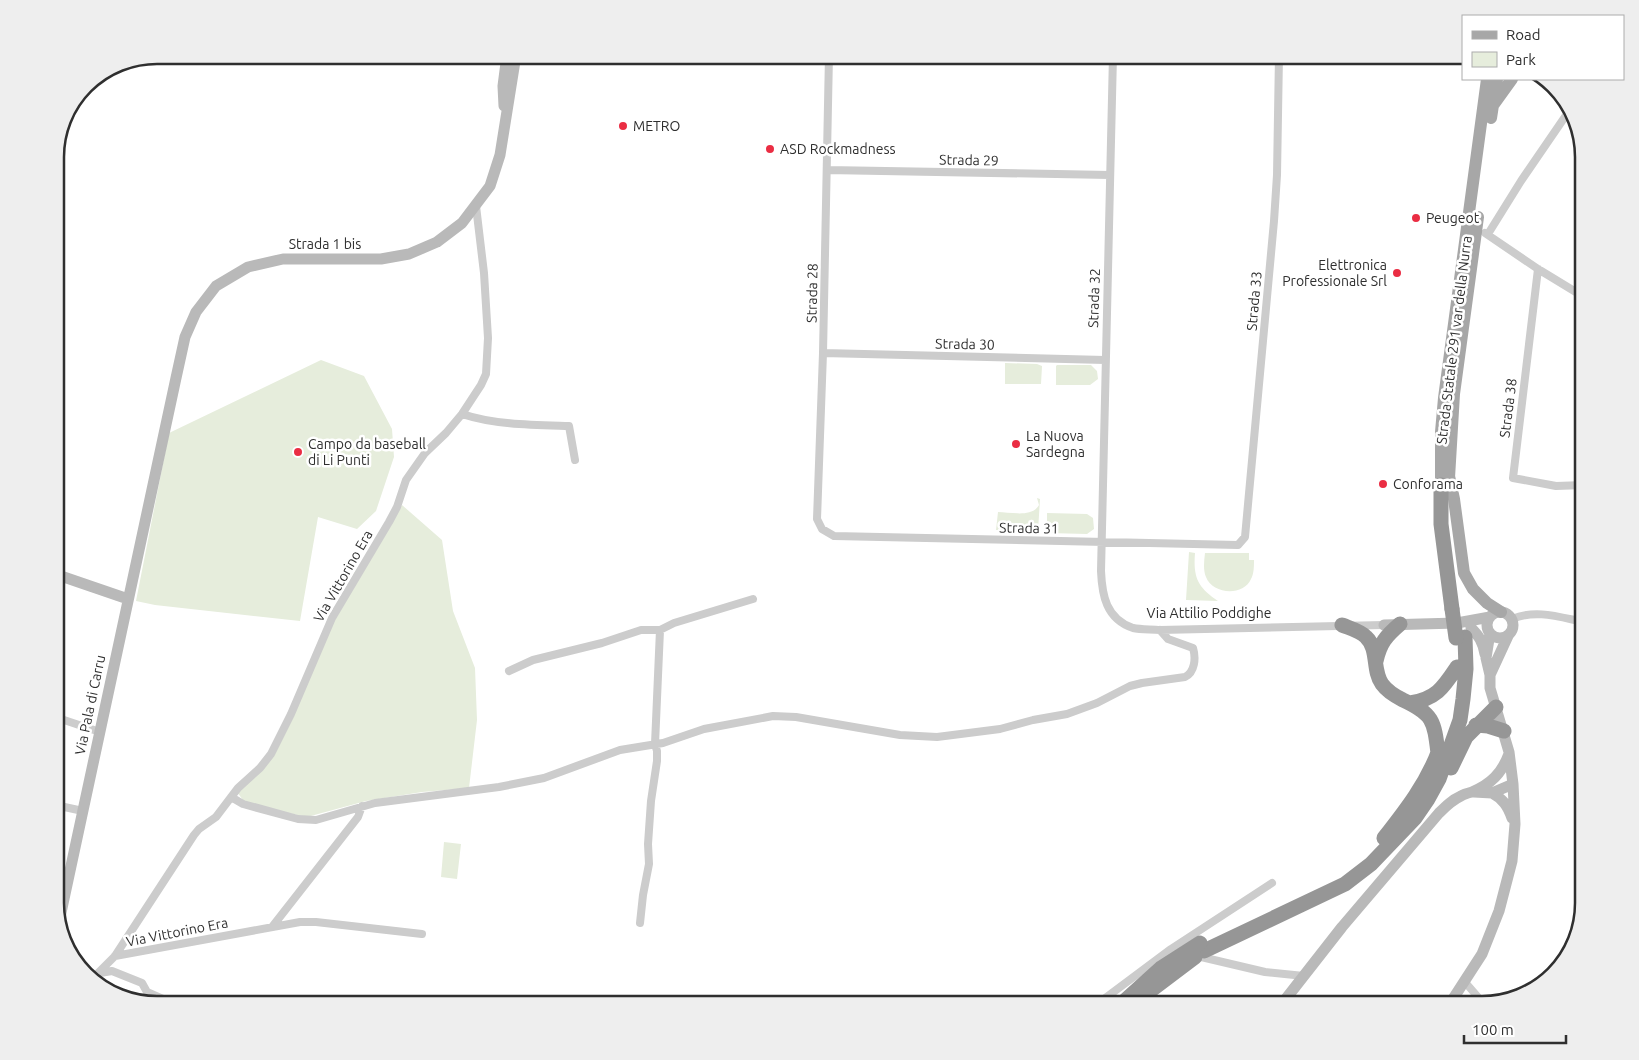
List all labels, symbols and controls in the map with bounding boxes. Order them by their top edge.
legend [1462,15,1624,80]
text: Road [1506,26,1541,43]
text: Park [1506,51,1536,68]
place label: METRO [633,118,681,134]
marker: METRO [617,120,629,132]
place label: ASD Rockmadness [780,141,896,157]
marker: ASD Rockmadness [764,143,776,155]
street label: Strada 29 [939,151,999,169]
place label: Peugeot [1426,210,1480,226]
marker: Peugeot [1410,212,1422,224]
street label: Strada Statale 291 var della Nurra [1433,235,1475,445]
street label: Strada 1 bis [289,236,361,252]
place label: Elettronica Professionale Srl [1282,257,1387,289]
street label: Strada 28 [803,263,821,323]
marker: Elettronica Professionale Srl [1391,267,1403,279]
street label: Strada 32 [1085,268,1103,328]
street label: Strada 33 [1243,271,1265,331]
street label: Strada 30 [935,335,995,353]
street label: Strada 38 [1496,377,1520,439]
place label: La Nuova Sardegna [1026,428,1085,460]
place label: Campo da baseball di Li Punti [308,436,426,468]
marker: La Nuova Sardegna [1010,438,1022,450]
marker: Campo da baseball di Li Punti [292,446,304,458]
place label: Conforama [1393,476,1463,492]
marker: Conforama [1377,478,1389,490]
street label: Strada 31 [999,519,1059,537]
street label: Via Vittorino Era [310,527,376,625]
street label: Via Attilio Poddighe [1146,605,1272,621]
street label: Via Pala di Carru [72,654,108,756]
street label: Via Vittorino Era [125,914,229,950]
scale bar [1464,1012,1566,1044]
text: 100 m [1472,1021,1514,1038]

